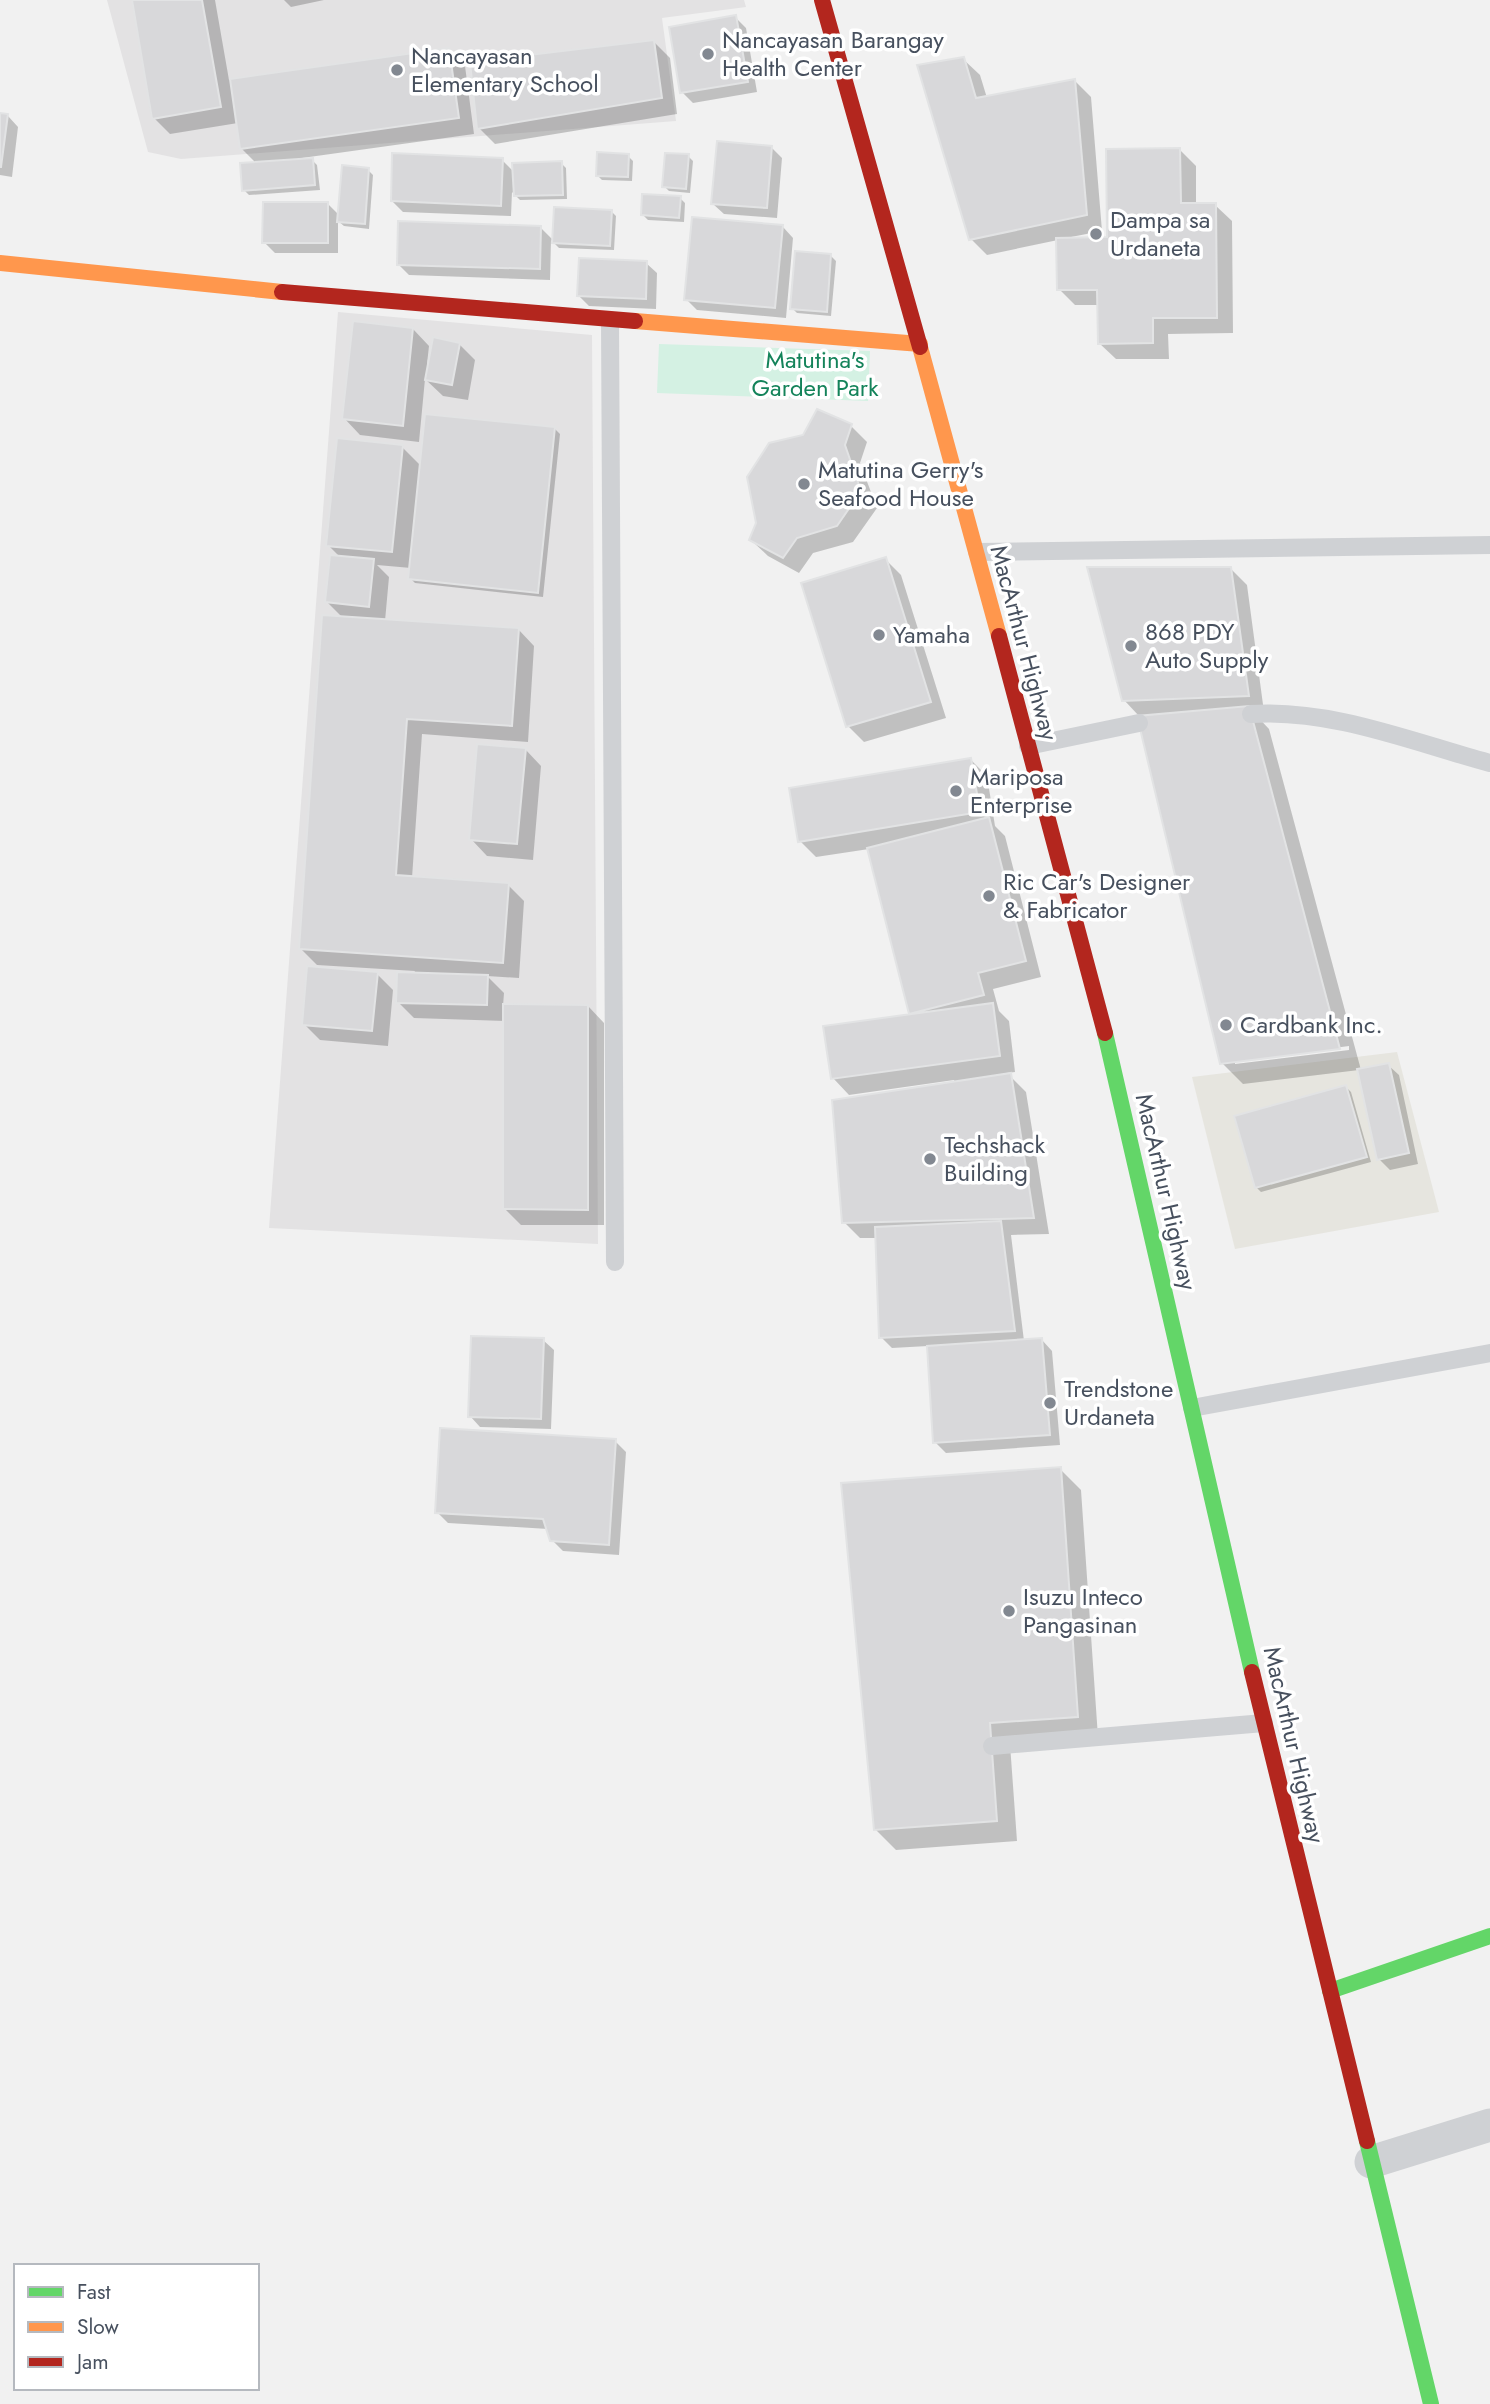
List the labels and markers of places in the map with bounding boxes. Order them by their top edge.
place label: Nancayasan Barangay Health Center [722,22,944,85]
place label: Nancayasan Elementary School [411,38,599,101]
marker: Nancayasan Barangay Health Center [700,46,716,62]
marker: Nancayasan Elementary School [389,62,405,78]
place label: Dampa sa Urdaneta [1110,202,1210,265]
marker: Dampa sa Urdaneta [1088,226,1104,242]
place label: Matutina Gerry's Seafood House [818,452,984,515]
marker: Matutina Gerry's Seafood House [796,476,812,492]
place label: 868 PDY Auto Supply [1145,614,1269,677]
place label: Yamaha [893,617,970,652]
marker: Yamaha [871,627,887,643]
marker: 868 PDY Auto Supply [1123,638,1139,654]
place label: Mariposa Enterprise [970,759,1072,822]
marker: Mariposa Enterprise [948,783,964,799]
place label: Ric Car's Designer & Fabricator [1003,864,1191,927]
marker: Ric Car's Designer & Fabricator [981,888,997,904]
place label: Cardbank Inc. [1240,1007,1383,1042]
marker: Cardbank Inc. [1218,1017,1234,1033]
place label: Techshack Building [944,1127,1045,1190]
marker: Techshack Building [922,1151,938,1167]
place label: Trendstone Urdaneta [1064,1371,1173,1434]
marker: Trendstone Urdaneta [1042,1395,1058,1411]
place label: Isuzu Inteco Pangasinan [1023,1579,1143,1642]
marker: Isuzu Inteco Pangasinan [1001,1603,1017,1619]

